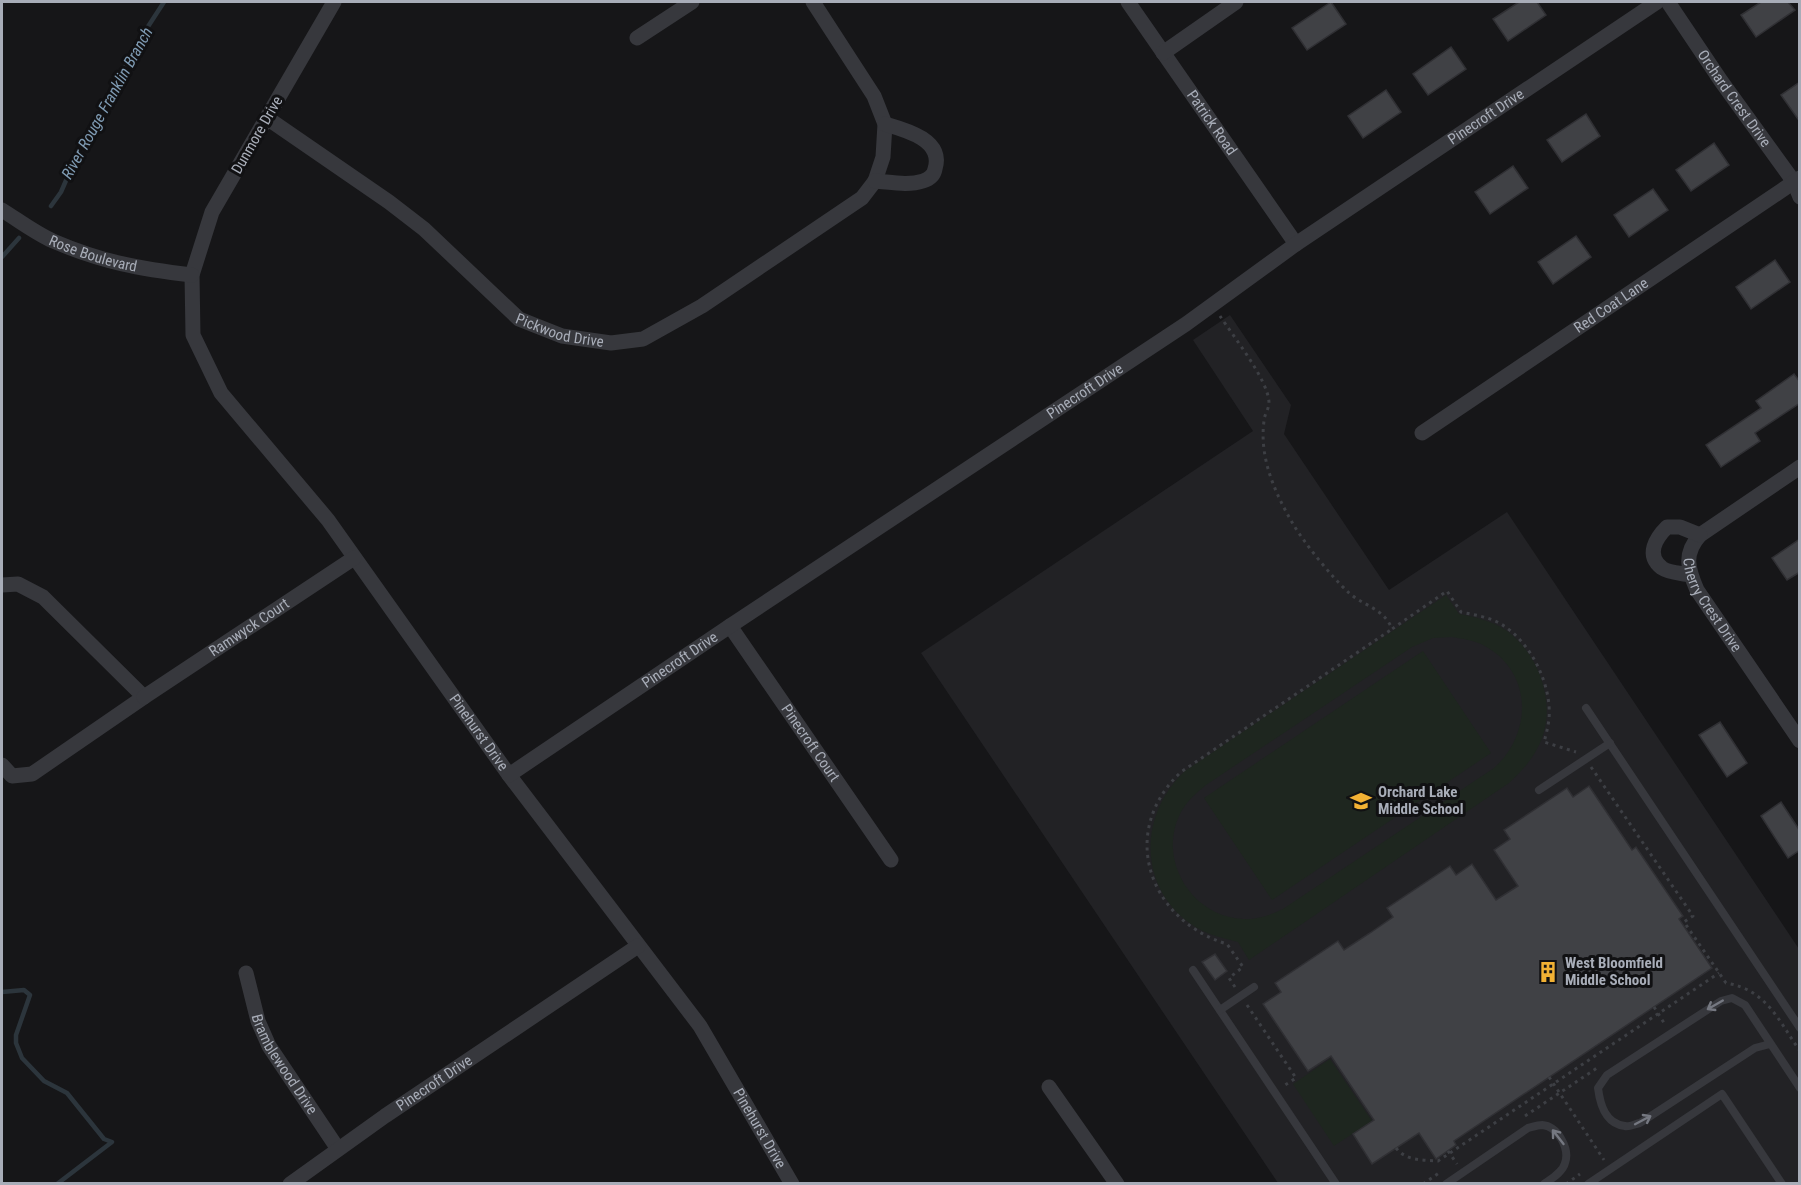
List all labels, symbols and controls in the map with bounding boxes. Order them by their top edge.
water label: River Rouge Franklin Branch [57,24,157,182]
street label: Orchard Crest Drive [1694,46,1775,151]
street label: Pinecroft Drive [1444,85,1527,149]
street label: Patrick Road [1183,87,1241,159]
street label: Dunmore Drive [228,93,286,177]
street label: Rose Boulevard [46,231,139,276]
street label: Red Coat Lane [1570,274,1652,337]
street label: Pickwood Drive [513,310,605,351]
street label: Pinecroft Drive [1043,359,1126,423]
street label: Cherry Crest Drive [1680,557,1746,655]
street label: Ramwyck Court [206,594,292,660]
street label: Pinecroft Drive [638,628,721,692]
street label: Pinehurst Drive [445,691,512,774]
street label: Pinecroft Court [777,701,844,785]
place label: Orchard Lake Middle School [1378,783,1464,818]
school or university icon: Orchard Lake Middle School [1349,789,1373,813]
place label: West Bloomfield Middle School [1565,954,1663,989]
building icon: West Bloomfield Middle School [1536,960,1560,984]
one-way arrow [1707,1000,1724,1012]
street label: Bramblewood Drive [248,1012,321,1118]
street label: Pinecroft Drive [393,1051,475,1115]
street label: Pinehurst Drive [729,1085,790,1172]
one-way arrow [1634,1113,1652,1125]
one-way arrow [1552,1130,1564,1146]

